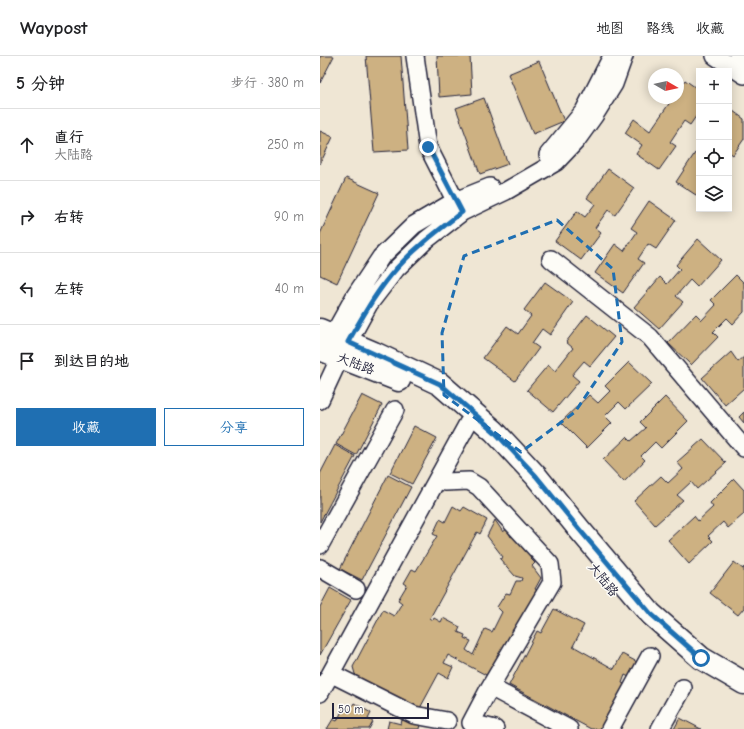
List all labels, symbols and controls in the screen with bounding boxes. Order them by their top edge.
text: Waypost [20,17,88,39]
text: 地图 [596,20,624,37]
text: 路线 [646,20,674,37]
text: 收藏 [696,20,724,37]
north arrow [648,68,684,104]
map controls [696,68,732,212]
button: + [696,68,732,104]
text: 5 分钟 [16,74,65,93]
text: 步行 · 380 m [231,75,304,90]
button: − [696,104,732,140]
text: 直行 [54,128,84,146]
icon: ahead [16,134,38,156]
text: 250 m [267,137,304,152]
route end [419,138,437,156]
button: locate [696,140,732,176]
text: 大陆路 [54,147,93,162]
button: layers [696,176,732,212]
icon: right [16,206,38,228]
text: 右转 [54,208,84,226]
text: 90 m [274,209,304,224]
icon: left [16,278,38,300]
text: 左转 [54,280,84,298]
text: 40 m [275,281,304,296]
icon: arrive [16,350,38,372]
street label: 大陆路 [335,350,377,377]
text: 到达目的地 [54,352,129,370]
button: 收藏 [16,408,156,446]
button: 分享 [164,408,304,446]
street label: 大陆路 [586,559,622,599]
route start [692,649,710,667]
scale bar [332,701,429,720]
text: 50 m [338,703,363,716]

